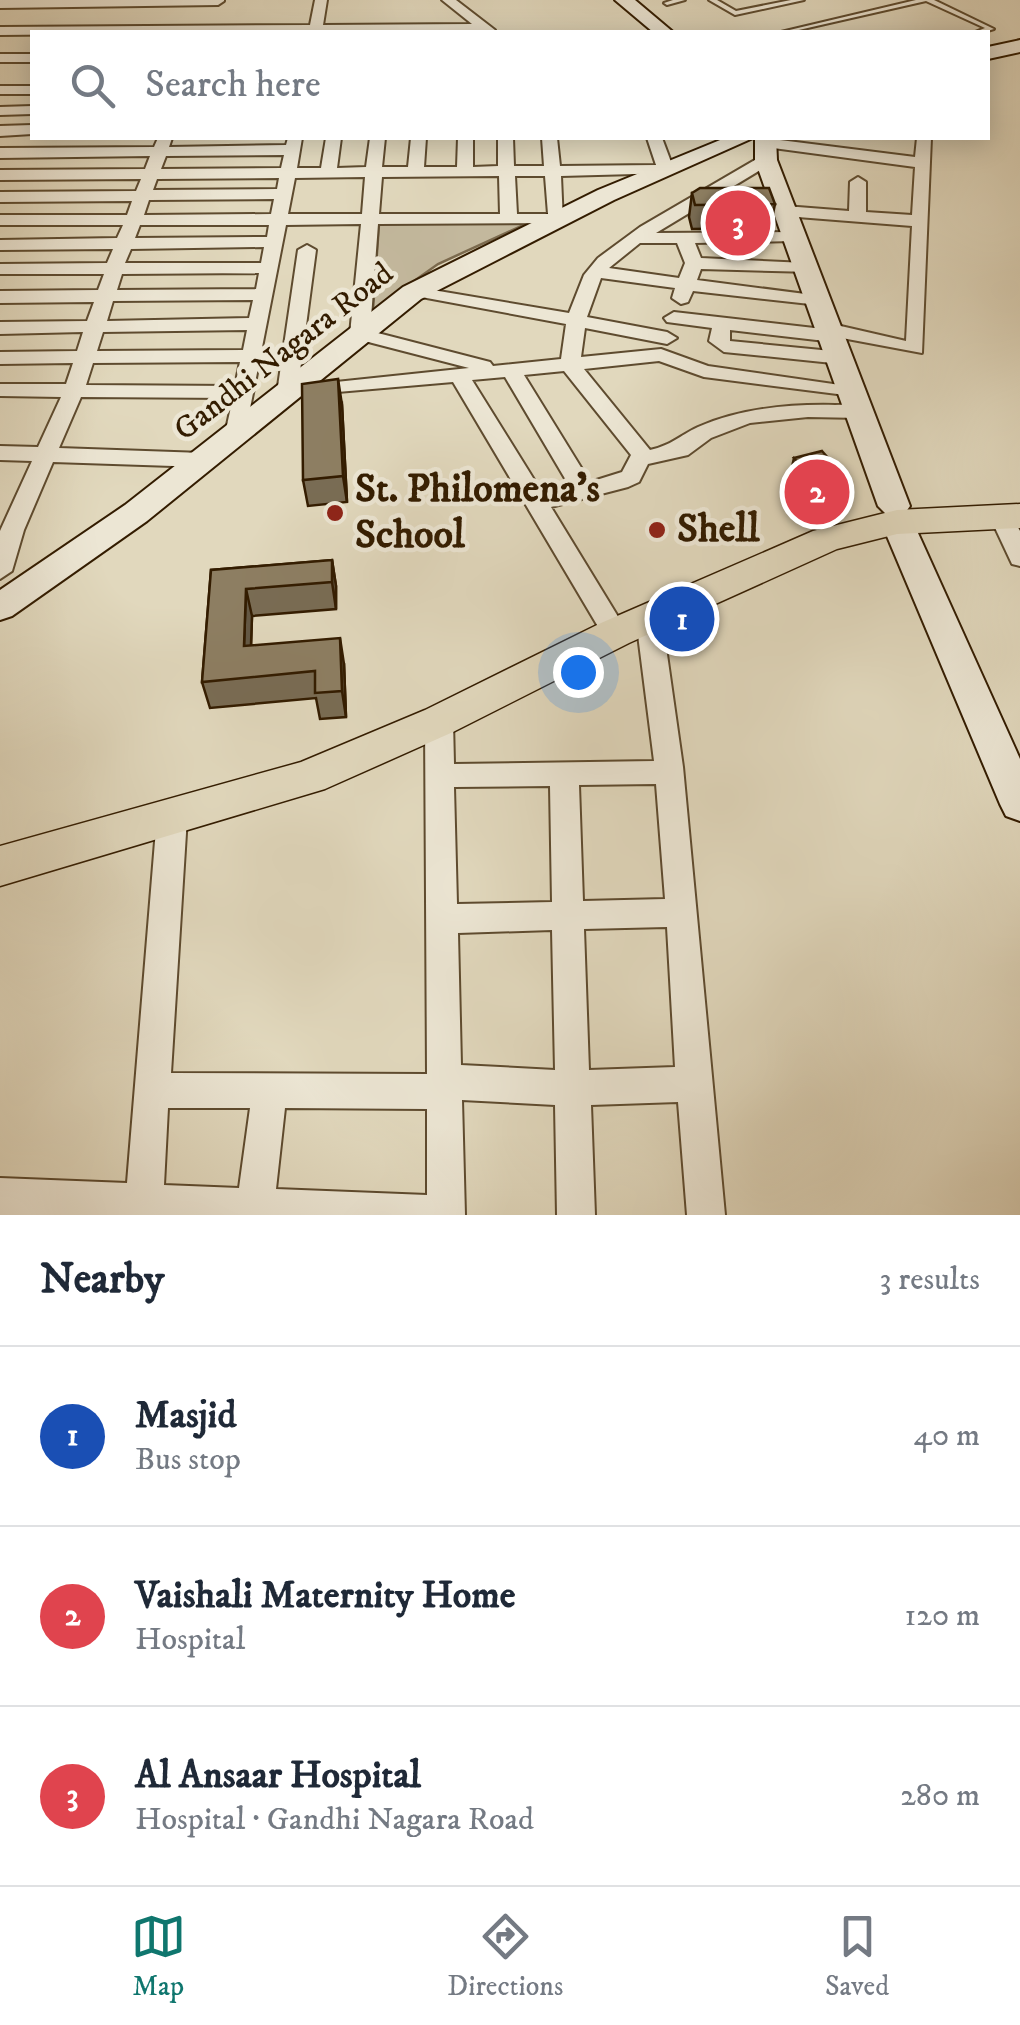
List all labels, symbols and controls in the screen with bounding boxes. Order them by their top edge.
search box [30,30,990,140]
icon: search [65,58,120,113]
text: Search here [145,61,321,109]
pin: 3 [706,186,770,260]
street label: Gandhi Nagara Road [166,254,402,450]
pin: 2 [784,454,850,530]
place label: St. Philomena's School [355,465,600,561]
marker: St. Philomena's School [324,502,346,524]
place label: Shell [677,505,760,555]
marker: Shell [646,519,668,541]
pin: 1 [650,582,714,656]
your location [553,647,604,698]
text: Nearby [40,1254,164,1306]
text: 3 results [879,1260,980,1300]
text: Masjid [135,1392,236,1440]
text: 1 [67,1416,78,1456]
text: 40 m [913,1416,980,1456]
text: Bus stop [135,1440,241,1480]
text: Vaishali Maternity Home [135,1572,515,1620]
text: 2 [65,1596,80,1636]
text: 120 m [904,1596,980,1636]
text: Hospital [135,1620,245,1660]
text: Al Ansaar Hospital [135,1752,421,1800]
text: 3 [67,1776,78,1816]
text: 280 m [900,1776,980,1816]
text: Hospital · Gandhi Nagara Road [135,1800,534,1840]
tab: Map [131,1909,186,2004]
tab: Directions [447,1909,563,2004]
tab: Saved [825,1909,889,2004]

